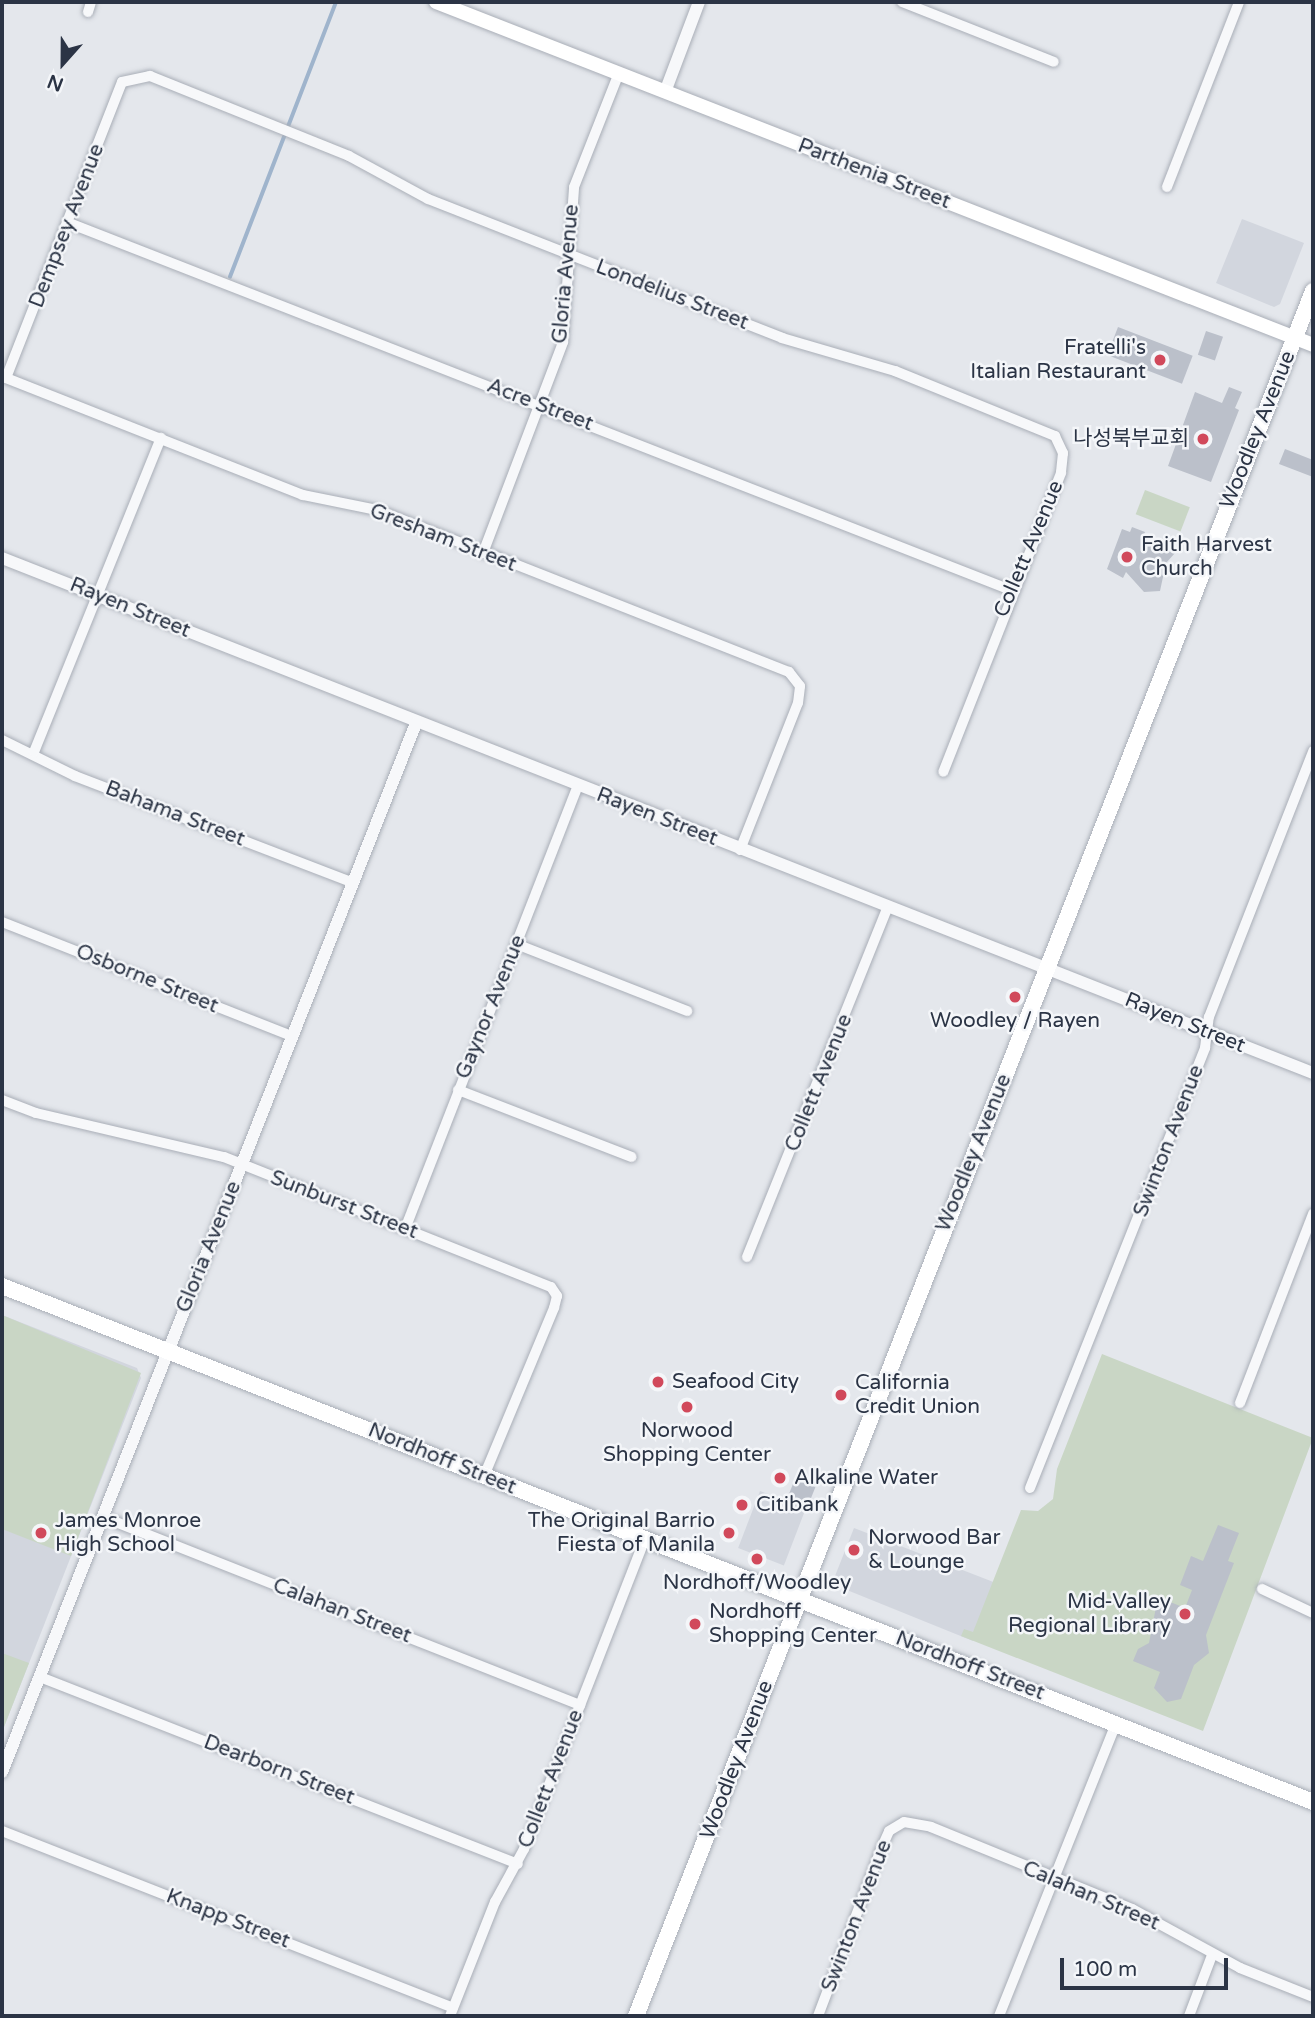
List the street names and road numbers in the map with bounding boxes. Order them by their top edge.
street label: Parthenia Street [794,133,954,215]
street label: Dempsey Avenue [24,140,110,312]
street label: Gloria Avenue [547,203,585,345]
street label: Londelius Street [592,254,752,336]
street label: Woodley Avenue [1215,347,1301,513]
street label: Acre Street [483,373,597,437]
street label: Collett Avenue [989,477,1069,621]
street label: Gresham Street [366,498,520,578]
street label: Rayen Street [66,572,194,644]
street label: Bahama Street [102,776,248,852]
street label: Rayen Street [593,782,721,852]
street label: Gaynor Avenue [451,931,531,1083]
street label: Osborne Street [72,939,222,1019]
street label: Rayen Street [1121,987,1249,1059]
street label: Collett Avenue [780,1011,858,1155]
street label: Swinton Avenue [1128,1061,1210,1221]
street label: Woodley Avenue [931,1070,1017,1236]
street label: Sunburst Street [267,1165,421,1245]
street label: Gloria Avenue [171,1178,247,1316]
street label: Nordhoff Street [364,1418,520,1500]
street label: Calahan Street [269,1573,415,1649]
street label: Nordhoff Street [892,1626,1048,1706]
street label: Woodley Avenue [695,1677,779,1843]
street label: Collett Avenue [513,1706,589,1852]
street label: Dearborn Street [200,1730,358,1810]
street label: Swinton Avenue [816,1836,898,1996]
street label: Calahan Street [1019,1856,1163,1936]
street label: Knapp Street [163,1884,293,1954]

